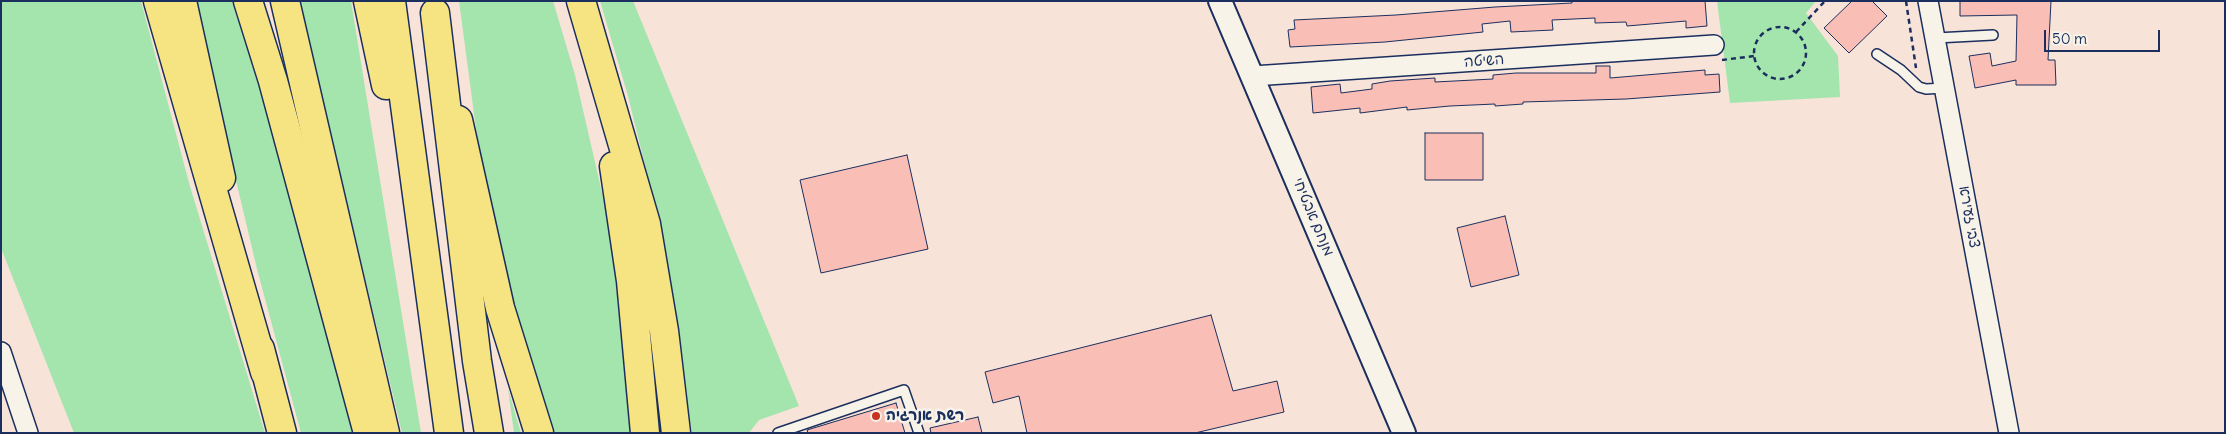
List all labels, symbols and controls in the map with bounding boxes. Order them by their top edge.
scale bar [2046,20,2162,52]
text: 50 m [2052,29,2087,48]
street label: השיטה [1463,51,1505,71]
street label: מנחם אבטיחי [1288,175,1338,259]
street label: צבי זעירא [1955,185,1983,249]
place label: רשת אנרגיה [886,407,964,425]
marker: רשת אנרגיה [870,410,882,422]

